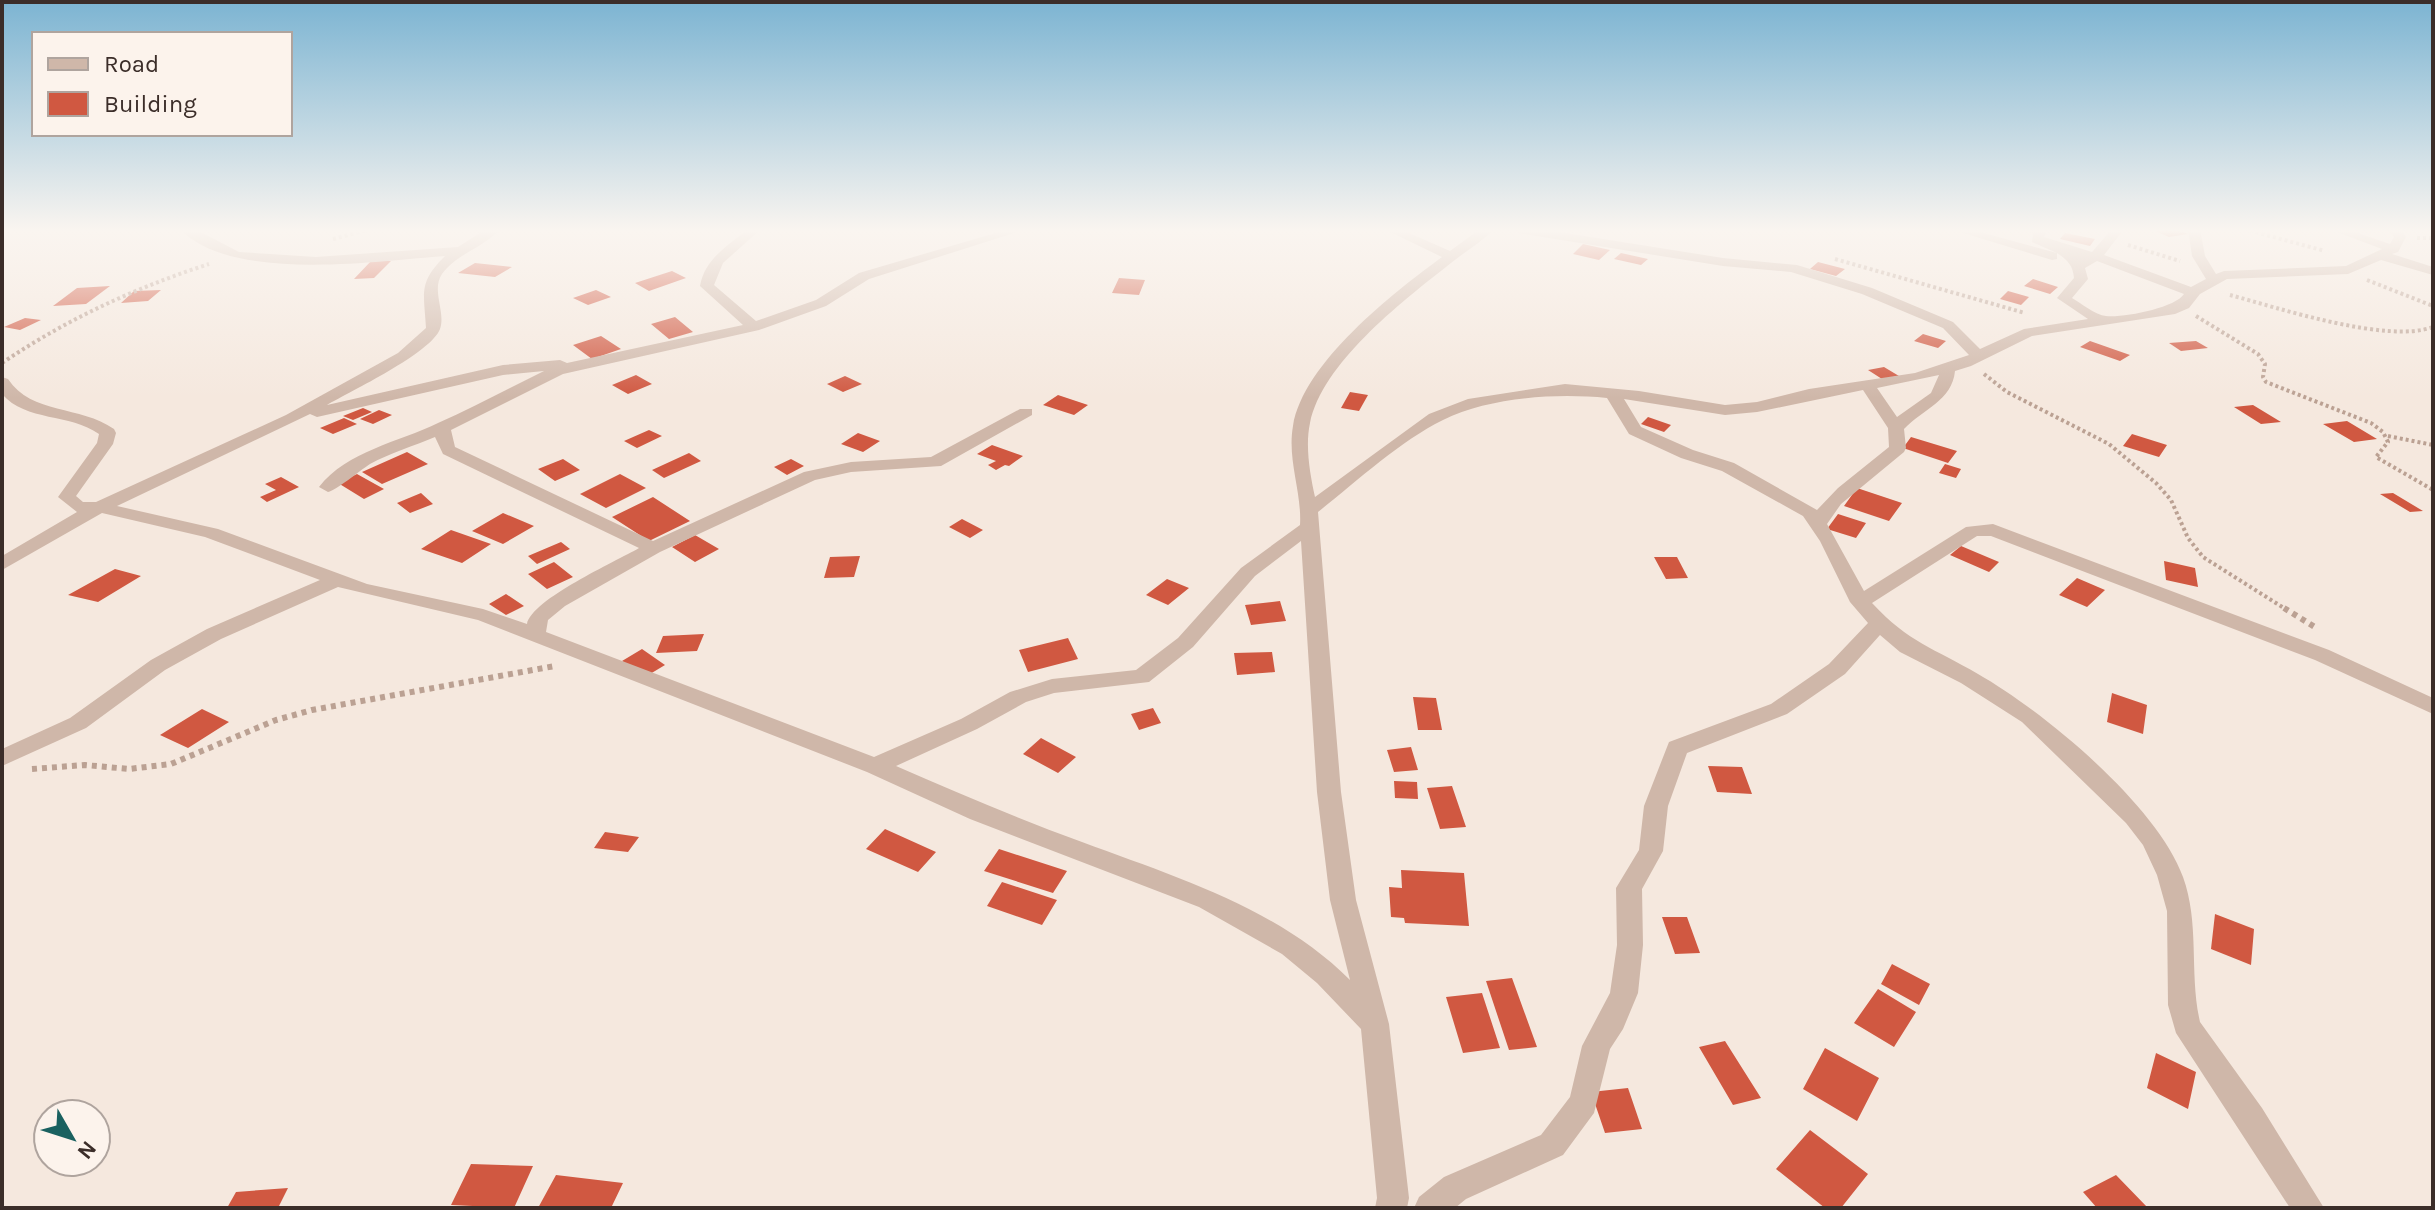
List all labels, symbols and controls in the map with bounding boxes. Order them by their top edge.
legend [32,32,292,136]
text: Road [104,50,159,78]
text: Building [104,90,197,118]
north arrow [32,1098,112,1178]
text: N [72,1136,102,1164]

